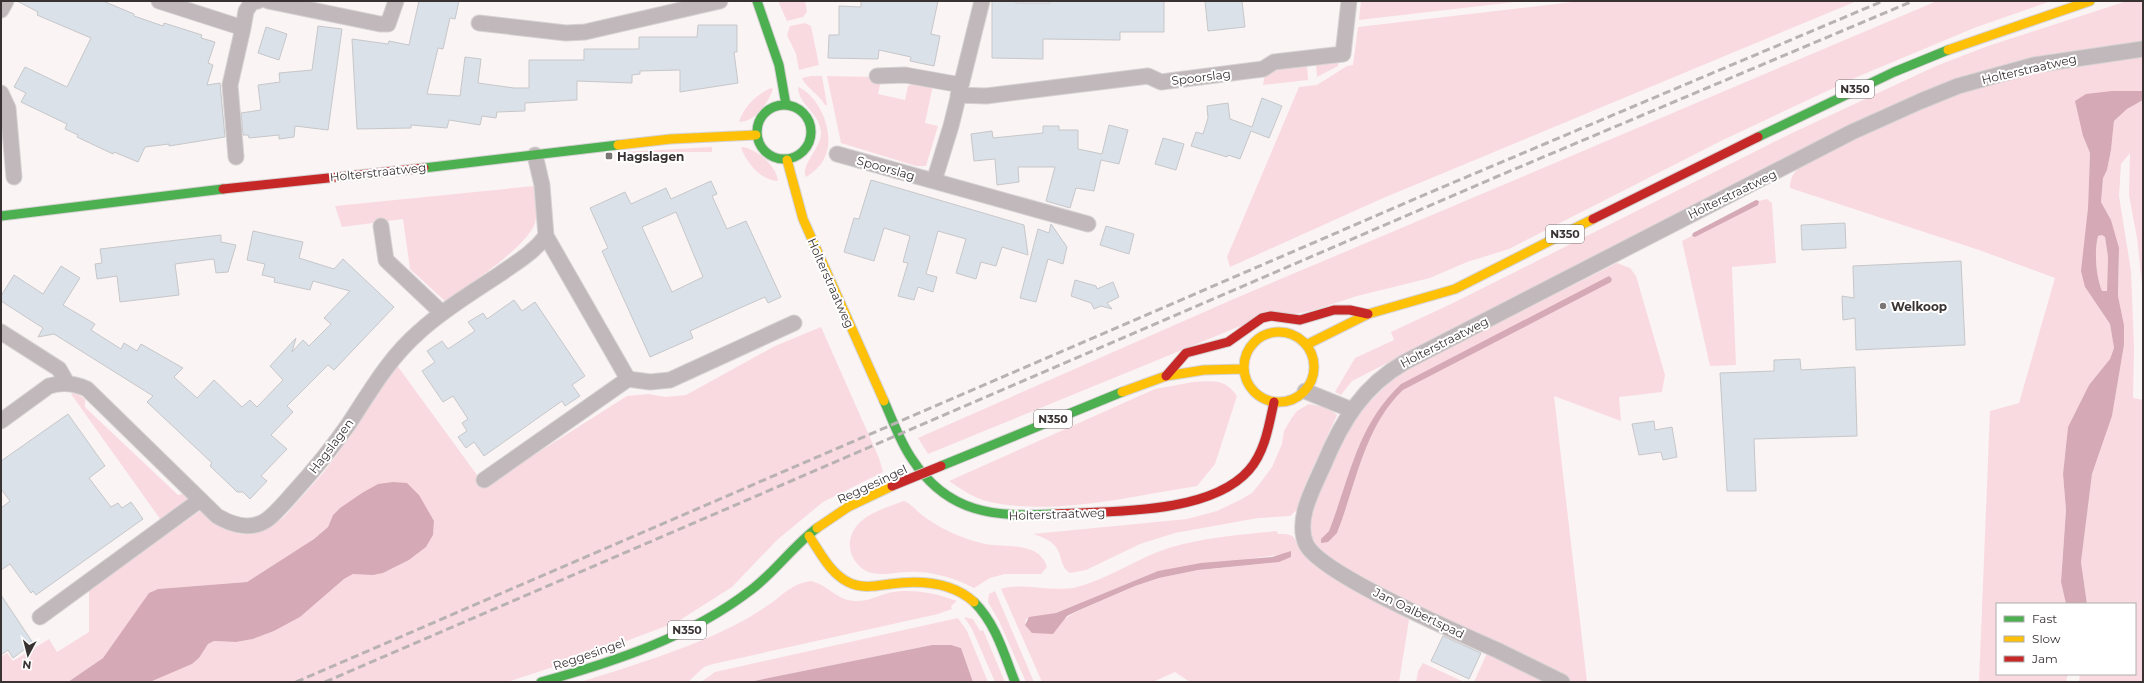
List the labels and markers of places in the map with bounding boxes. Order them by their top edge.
place label: Hagslagen [617,149,684,164]
marker: Hagslagen [604,151,614,161]
place label: Welkoop [1891,299,1947,314]
marker: Welkoop [1878,301,1888,311]

